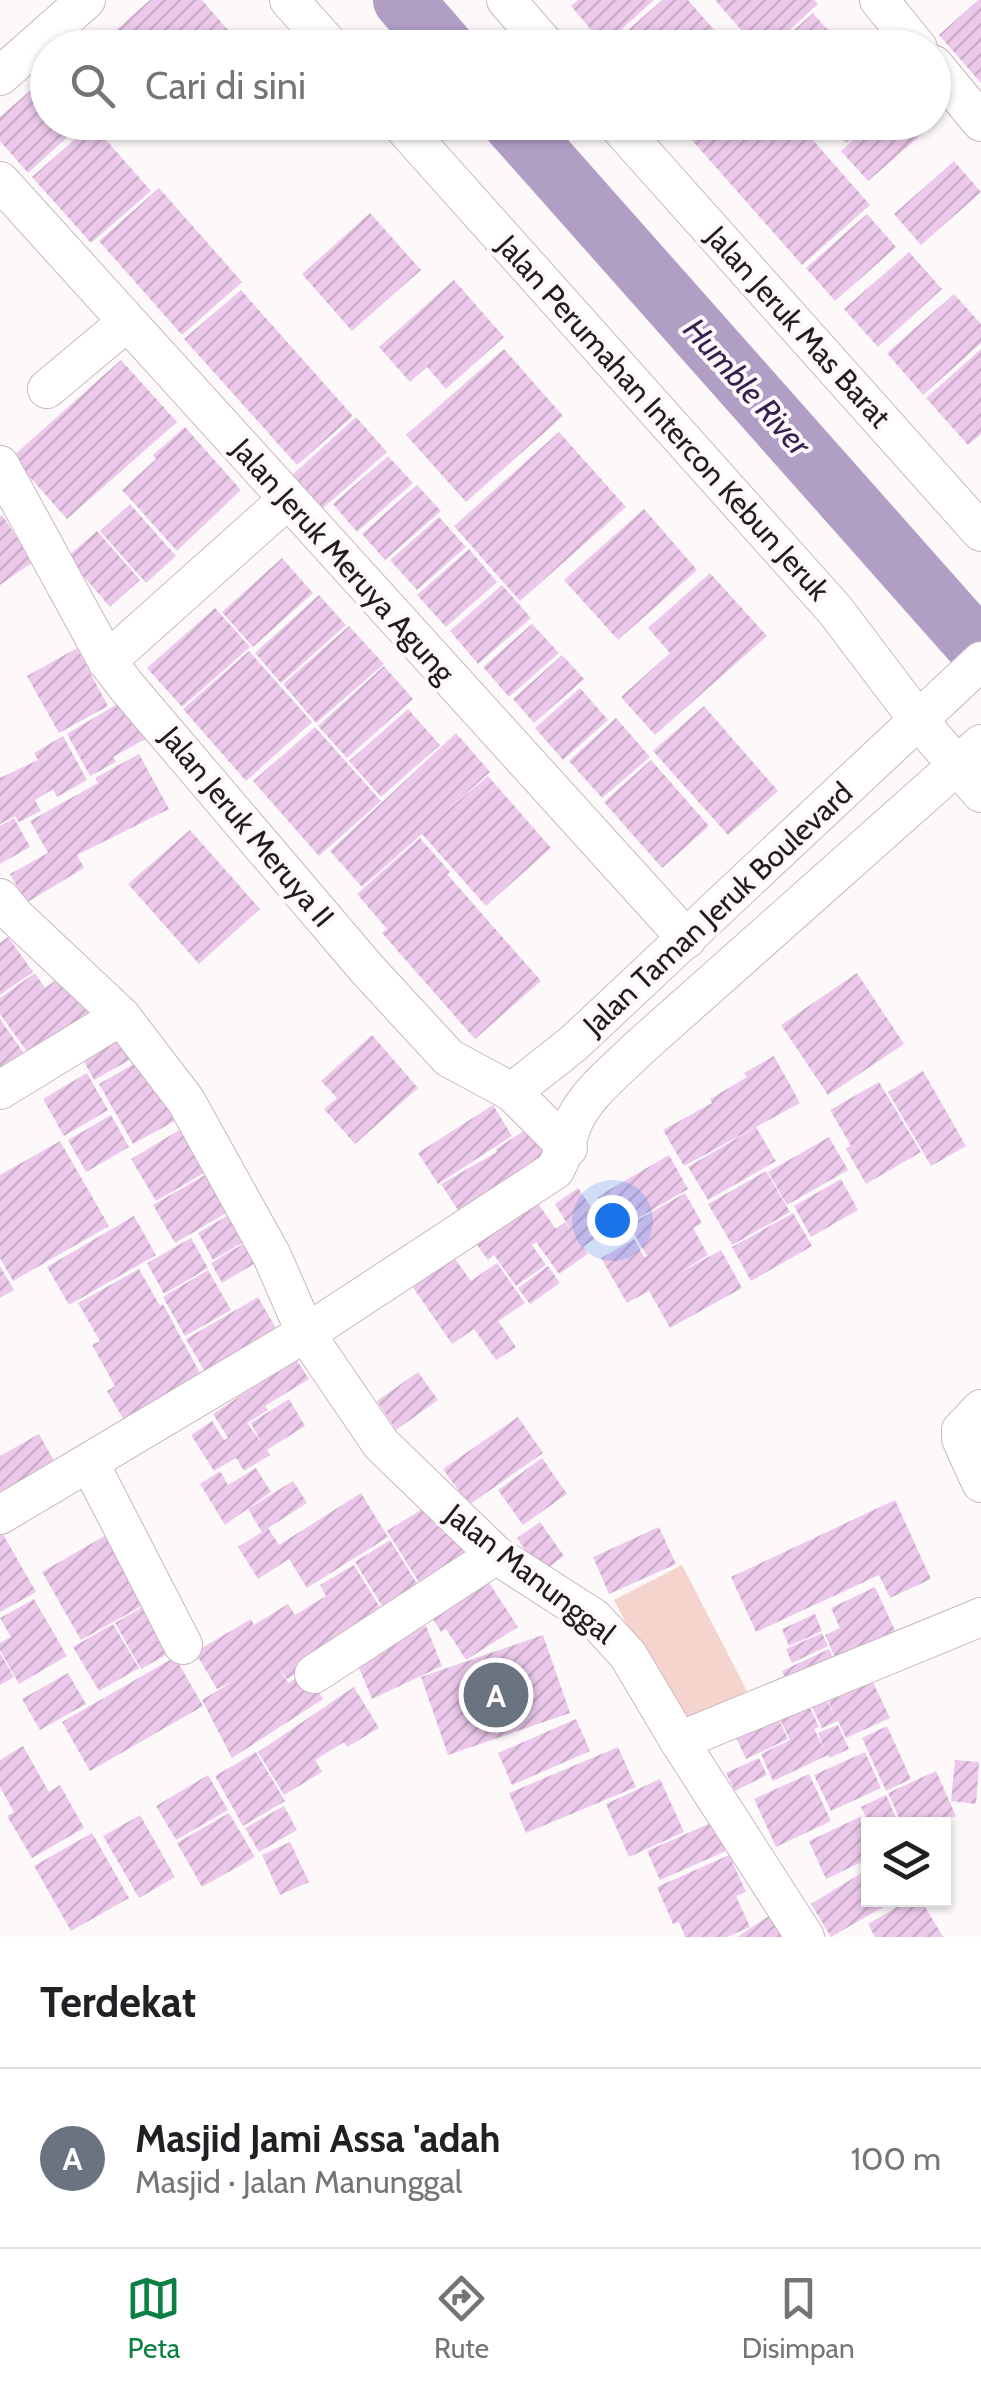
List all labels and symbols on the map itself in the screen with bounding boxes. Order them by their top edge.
street label: Jalan Jeruk Mas Barat [698,218,899,435]
street label: Jalan Perumahan Intercon Kebun Jeruk [489,226,838,609]
water label: Humble River [676,310,820,464]
street label: Jalan Jeruk Meruya Agung [223,430,464,691]
street label: Jalan Jeruk Meruya II [152,718,342,935]
street label: Jalan Taman Jeruk Boulevard [575,774,860,1044]
your location [587,1195,638,1246]
street label: Jalan Manunggal [437,1495,623,1652]
pin: A [464,1658,528,1732]

